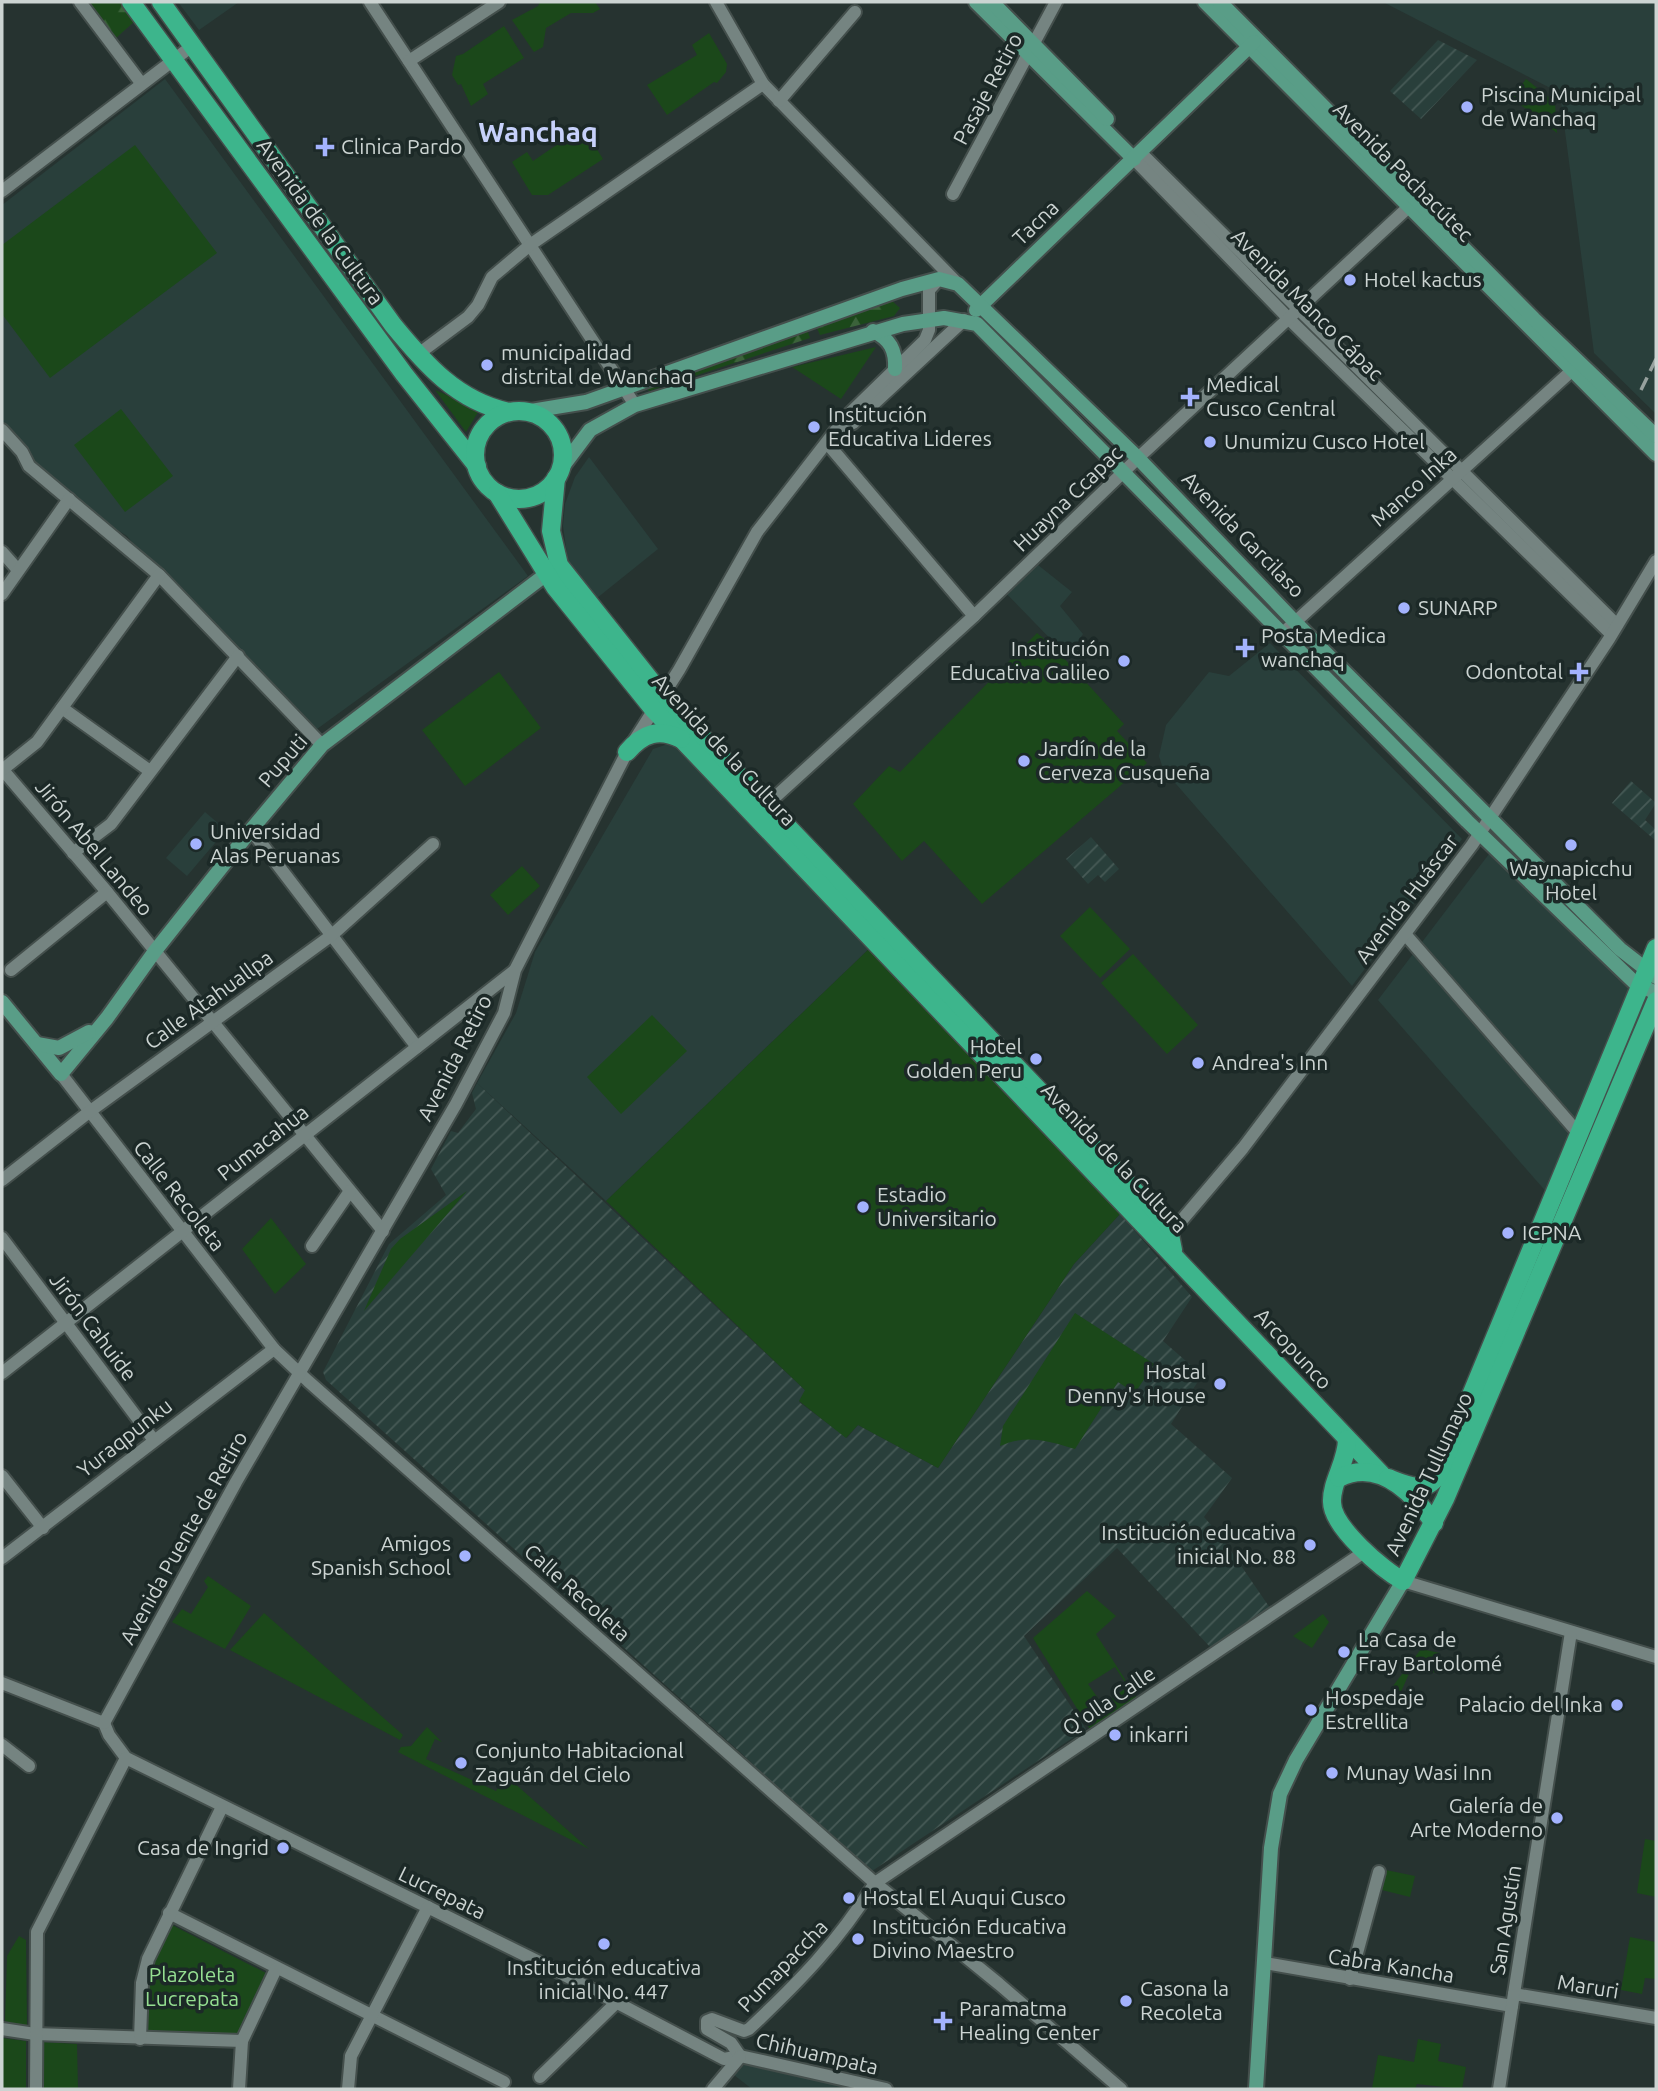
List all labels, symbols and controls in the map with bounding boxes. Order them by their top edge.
street label: Pasaje Retiro [948,29,1027,148]
place label: Piscina Municipal de Wanchaq [1481,82,1641,130]
street label: Avenida Pachacútec [1329,97,1479,246]
marker: Piscina Municipal de Wanchaq [1459,99,1475,115]
district label: Wanchaq [478,116,598,147]
street label: Avenida de la Cultura [253,134,389,309]
place label: Clinica Pardo [341,134,463,158]
marker: Clinica Pardo [315,137,335,157]
street label: Tacna [1007,195,1063,250]
street label: Avenida Manco Cápac [1227,223,1389,385]
place label: Hotel kactus [1364,267,1482,291]
marker: Hotel kactus [1342,272,1358,288]
place label: municipalidad distrital de Wanchaq [501,340,693,388]
marker: municipalidad distrital de Wanchaq [479,357,495,373]
place label: Medical Cusco Central [1206,372,1336,420]
marker: Medical Cusco Central [1180,387,1200,407]
place label: Institución Educativa Lideres [828,402,992,450]
marker: Institución Educativa Lideres [806,419,822,435]
place label: Unumizu Cusco Hotel [1224,429,1425,453]
marker: Unumizu Cusco Hotel [1202,434,1218,450]
street label: Huayna Ccapac [1008,440,1127,556]
street label: Manco Inka [1366,442,1461,531]
street label: Avenida Garcilaso [1178,466,1310,602]
place label: SUNARP [1418,595,1498,619]
marker: SUNARP [1396,600,1412,616]
place label: Posta Medica wanchaq [1261,623,1386,671]
place label: Institución Educativa Galileo [950,636,1110,684]
marker: Posta Medica wanchaq [1235,638,1255,658]
marker: Institución Educativa Galileo [1116,653,1132,669]
place label: Odontotal [1465,659,1563,683]
marker: Odontotal [1569,662,1589,682]
street label: Avenida de la Cultura [648,668,801,830]
street label: Puputi [253,729,312,792]
place label: Jardín de la Cerveza Cusqueña [1038,736,1210,784]
marker: Jardín de la Cerveza Cusqueña [1016,753,1032,769]
street label: Jirón Abel Landeo [31,775,159,920]
place label: Universidad Alas Peruanas [210,819,340,867]
street label: Avenida Huáscar [1350,829,1462,968]
marker: Universidad Alas Peruanas [188,836,204,852]
marker: Waynapicchu Hotel [1563,837,1579,853]
place label: Waynapicchu Hotel [1509,856,1633,904]
street label: Calle Atahuallpa [140,945,277,1054]
street label: Avenida Retiro [412,990,496,1125]
place label: Hotel Golden Peru [906,1034,1022,1082]
place label: Andrea's Inn [1212,1050,1328,1074]
marker: Hotel Golden Peru [1028,1051,1044,1067]
marker: Andrea's Inn [1190,1055,1206,1071]
street label: Avenida de la Cultura [1037,1077,1193,1237]
street label: Pumacahua [212,1099,313,1185]
street label: Calle Recoleta [129,1135,230,1255]
place label: Estadio Universitario [877,1182,997,1230]
marker: Estadio Universitario [855,1199,871,1215]
place label: ICPNA [1522,1220,1582,1244]
marker: ICPNA [1500,1225,1516,1241]
street label: Jirón Cahuide [45,1268,142,1385]
street label: Arcopunco [1250,1303,1337,1394]
place label: Hostal Denny's House [1067,1359,1206,1407]
marker: Hostal Denny's House [1212,1376,1228,1392]
street label: Avenida Tullumayo [1380,1388,1476,1559]
street label: Yuraqpunku [72,1393,176,1482]
street label: Avenida Puente de Retiro [114,1427,252,1648]
place label: Institución educativa inicial No. 88 [1101,1520,1296,1568]
place label: Amigos Spanish School [311,1531,451,1579]
marker: Institución educativa inicial No. 88 [1302,1537,1318,1553]
street label: Calle Recoleta [520,1539,635,1646]
marker: Amigos Spanish School [457,1548,473,1564]
place label: La Casa de Fray Bartolomé [1358,1627,1502,1675]
marker: La Casa de Fray Bartolomé [1336,1644,1352,1660]
street label: Q'olla Calle [1058,1660,1159,1740]
place label: Hospedaje Estrellita [1325,1685,1425,1733]
place label: Palacio del Inka [1459,1692,1603,1716]
marker: Palacio del Inka [1609,1697,1625,1713]
marker: Hospedaje Estrellita [1303,1702,1319,1718]
place label: inkarri [1129,1722,1189,1746]
marker: inkarri [1107,1727,1123,1743]
place label: Conjunto Habitacional Zaguán del Cielo [475,1738,684,1786]
marker: Conjunto Habitacional Zaguán del Cielo [453,1755,469,1771]
place label: Munay Wasi Inn [1346,1760,1492,1784]
marker: Munay Wasi Inn [1324,1765,1340,1781]
place label: Galería de Arte Moderno [1410,1793,1543,1841]
marker: Galería de Arte Moderno [1549,1810,1565,1826]
place label: Casa de Ingrid [137,1835,269,1859]
marker: Casa de Ingrid [275,1840,291,1856]
street label: Lucrepata [395,1861,490,1924]
street label: San Agustín [1484,1863,1526,1976]
place label: Hostal El Auqui Cusco [863,1885,1066,1909]
marker: Hostal El Auqui Cusco [841,1890,857,1906]
street label: Pumapaccha [732,1914,832,2016]
place label: Institución Educativa Divino Maestro [872,1914,1067,1962]
marker: Institución Educativa Divino Maestro [850,1931,866,1947]
marker: Institución educativa inicial No. 447 [596,1936,612,1952]
street label: Cabra Kancha [1326,1943,1456,1987]
place label: Institución educativa inicial No. 447 [507,1955,701,2003]
park label: Plazoleta Lucrepata [145,1962,239,2010]
street label: Maruri [1556,1969,1621,2003]
place label: Casona la Recoleta [1140,1976,1229,2024]
marker: Casona la Recoleta [1118,1993,1134,2009]
place label: Paramatma Healing Center [959,1996,1100,2044]
marker: Paramatma Healing Center [933,2011,953,2031]
street label: Chihuampata [754,2027,881,2079]

